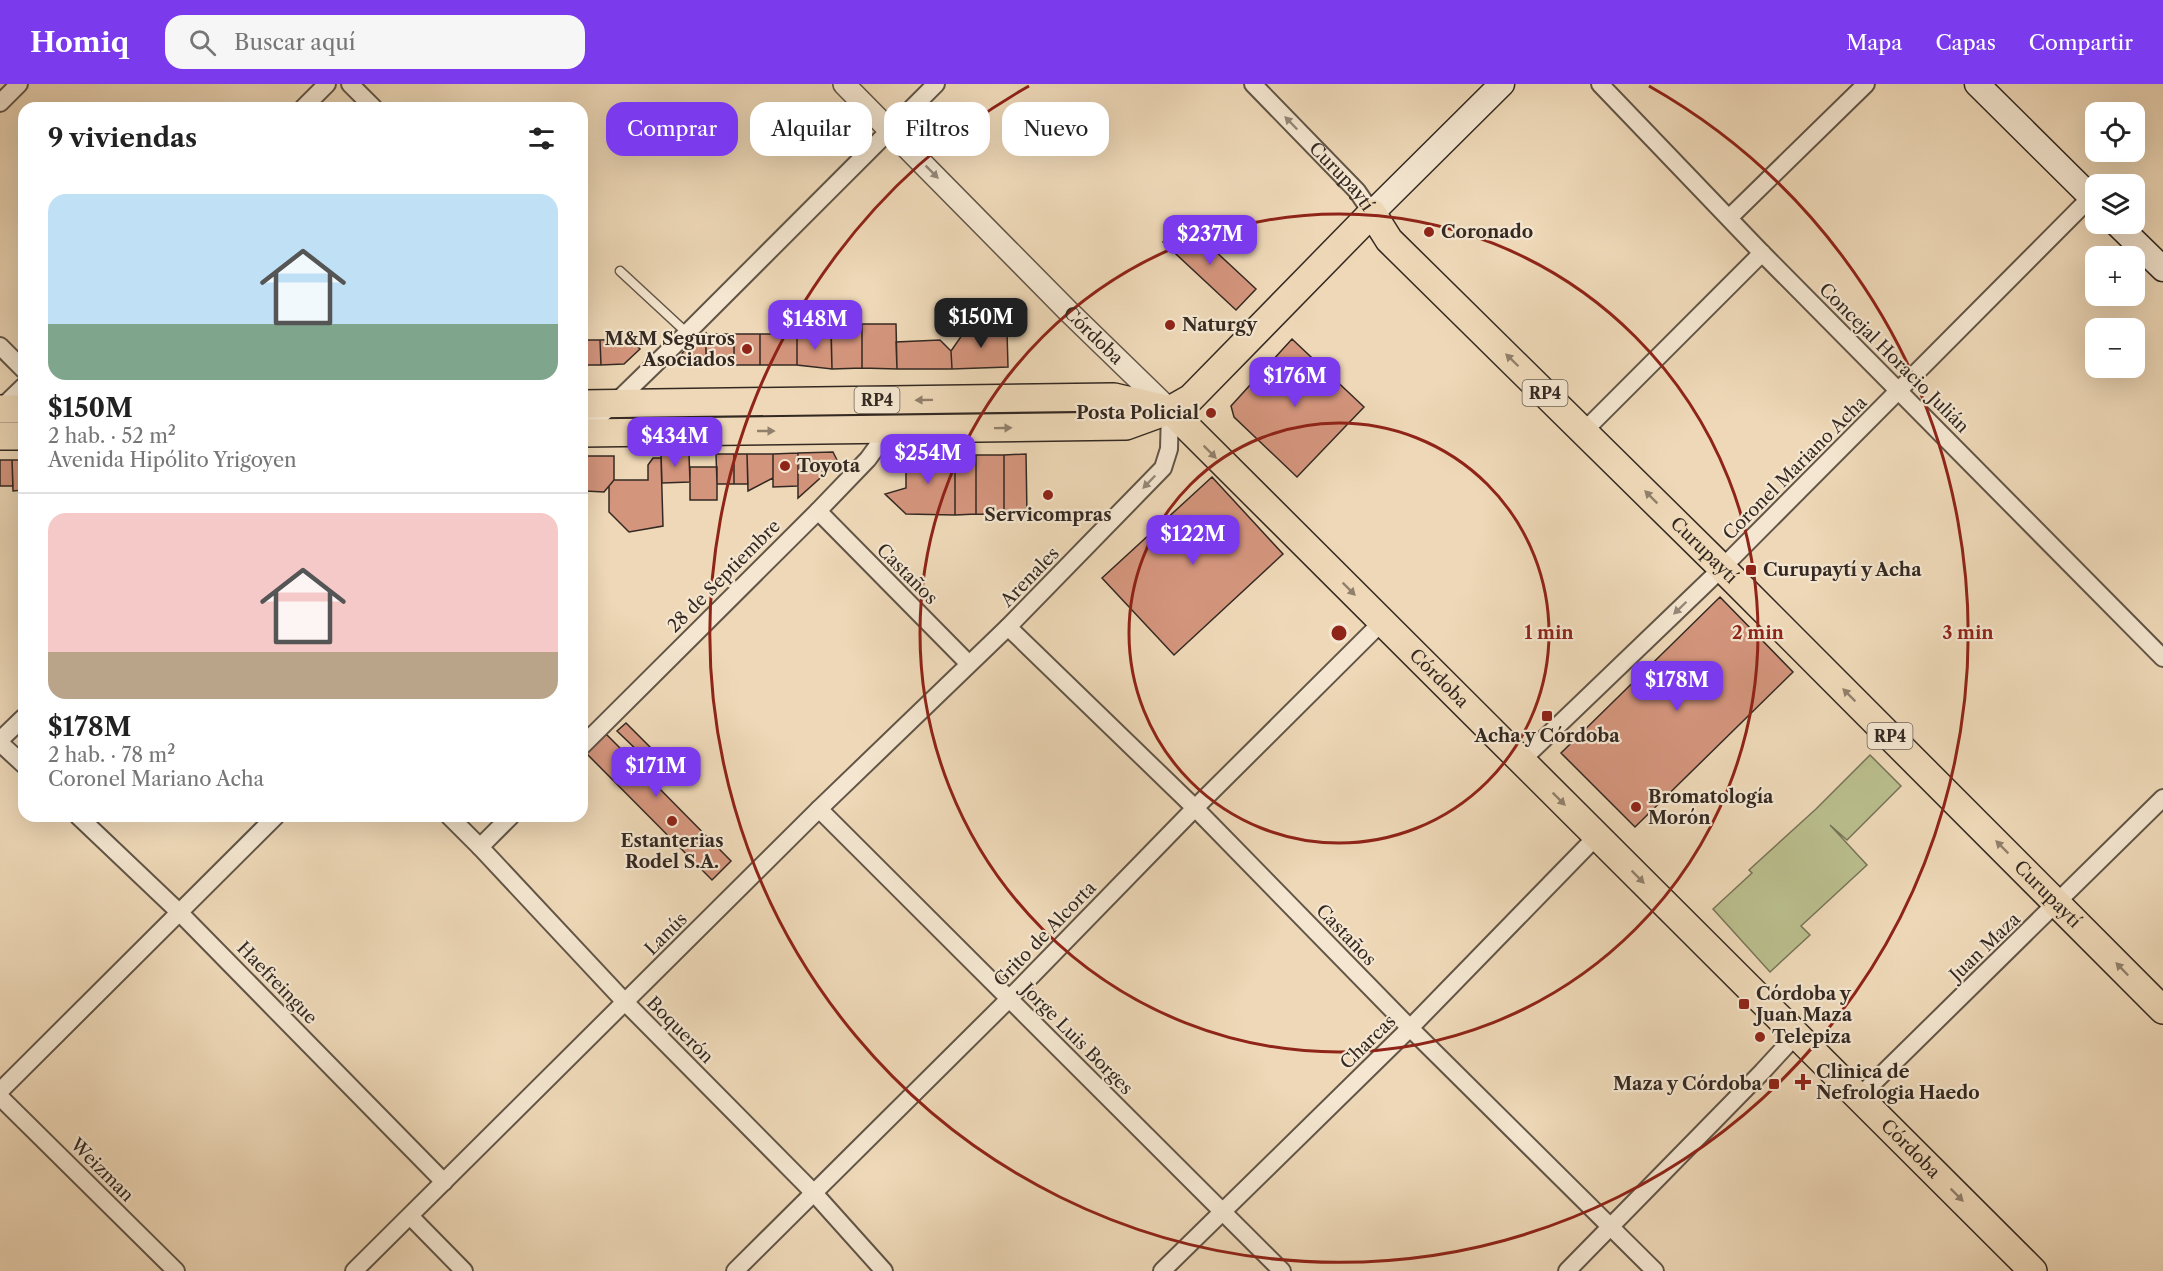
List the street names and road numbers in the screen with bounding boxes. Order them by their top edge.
street label: Curupaytí [1304,137,1379,215]
street label: Concejal Horacio Julián [1814,278,1974,438]
street label: Córdoba [1059,302,1128,370]
road number: RP4 [1522,380,1568,406]
road number: RP4 [854,387,900,413]
street label: Coronel Mariano Acha [1718,391,1872,545]
street label: Curupaytí [1666,512,1743,589]
street label: 28 de Septiembre [663,515,785,637]
street label: Castaños [872,539,942,609]
street label: Arenales [995,542,1064,612]
street label: Córdoba [1405,644,1474,713]
road number: RP4 [1868,723,1912,749]
street label: Curupaytí [2009,856,2086,933]
street label: Grito de Alcorta [989,877,1101,991]
street label: Castaños [1311,900,1381,970]
street label: Lanús [640,908,692,960]
street label: Juan Maza [1943,908,2025,988]
street label: Haefreingue [232,937,322,1029]
street label: Jorge Luis Borges [1015,977,1137,1099]
street label: Boquerón [642,992,718,1068]
street label: Charcas [1336,1010,1400,1074]
street label: Córdoba [1876,1115,1945,1183]
street label: Weizman [65,1133,138,1206]

